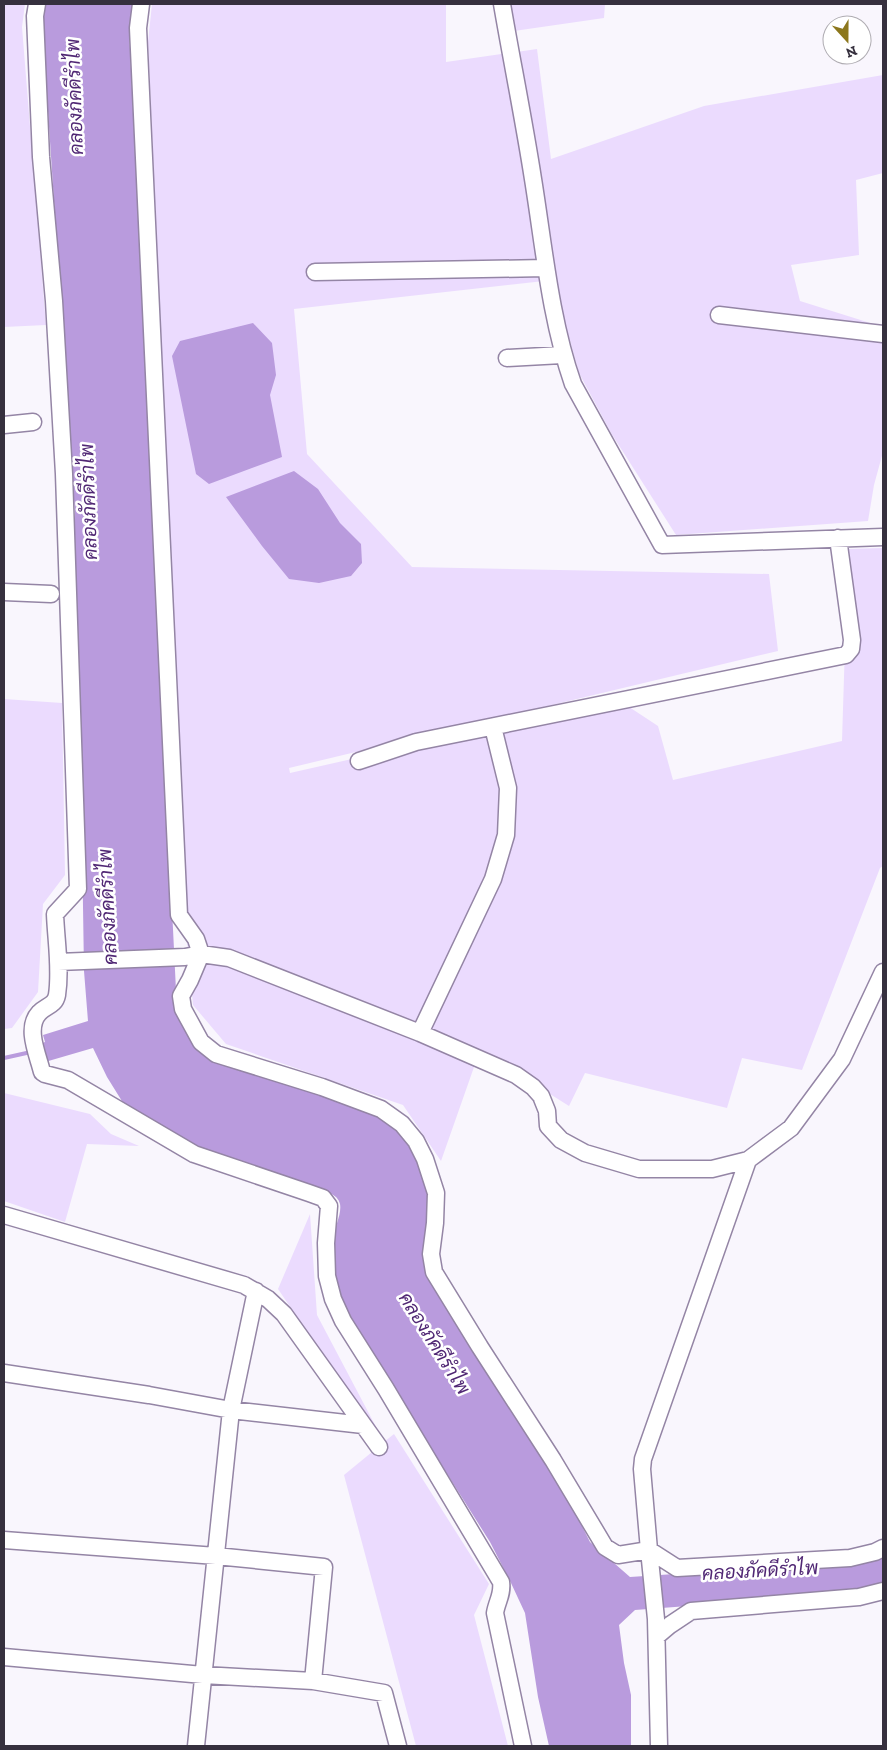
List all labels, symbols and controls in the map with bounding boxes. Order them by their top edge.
north arrow [822,15,872,65]
water label: คลองภัคดีรำไพ [60,38,88,155]
text: N [843,42,859,62]
water label: คลองภัคดีรำไพ [74,443,102,560]
water label: คลองภัคดีรำไพ [92,848,122,966]
water label: คลองภัคดีรำไพ [394,1287,476,1399]
water label: คลองภัคดีรำไพ [701,1555,819,1585]

